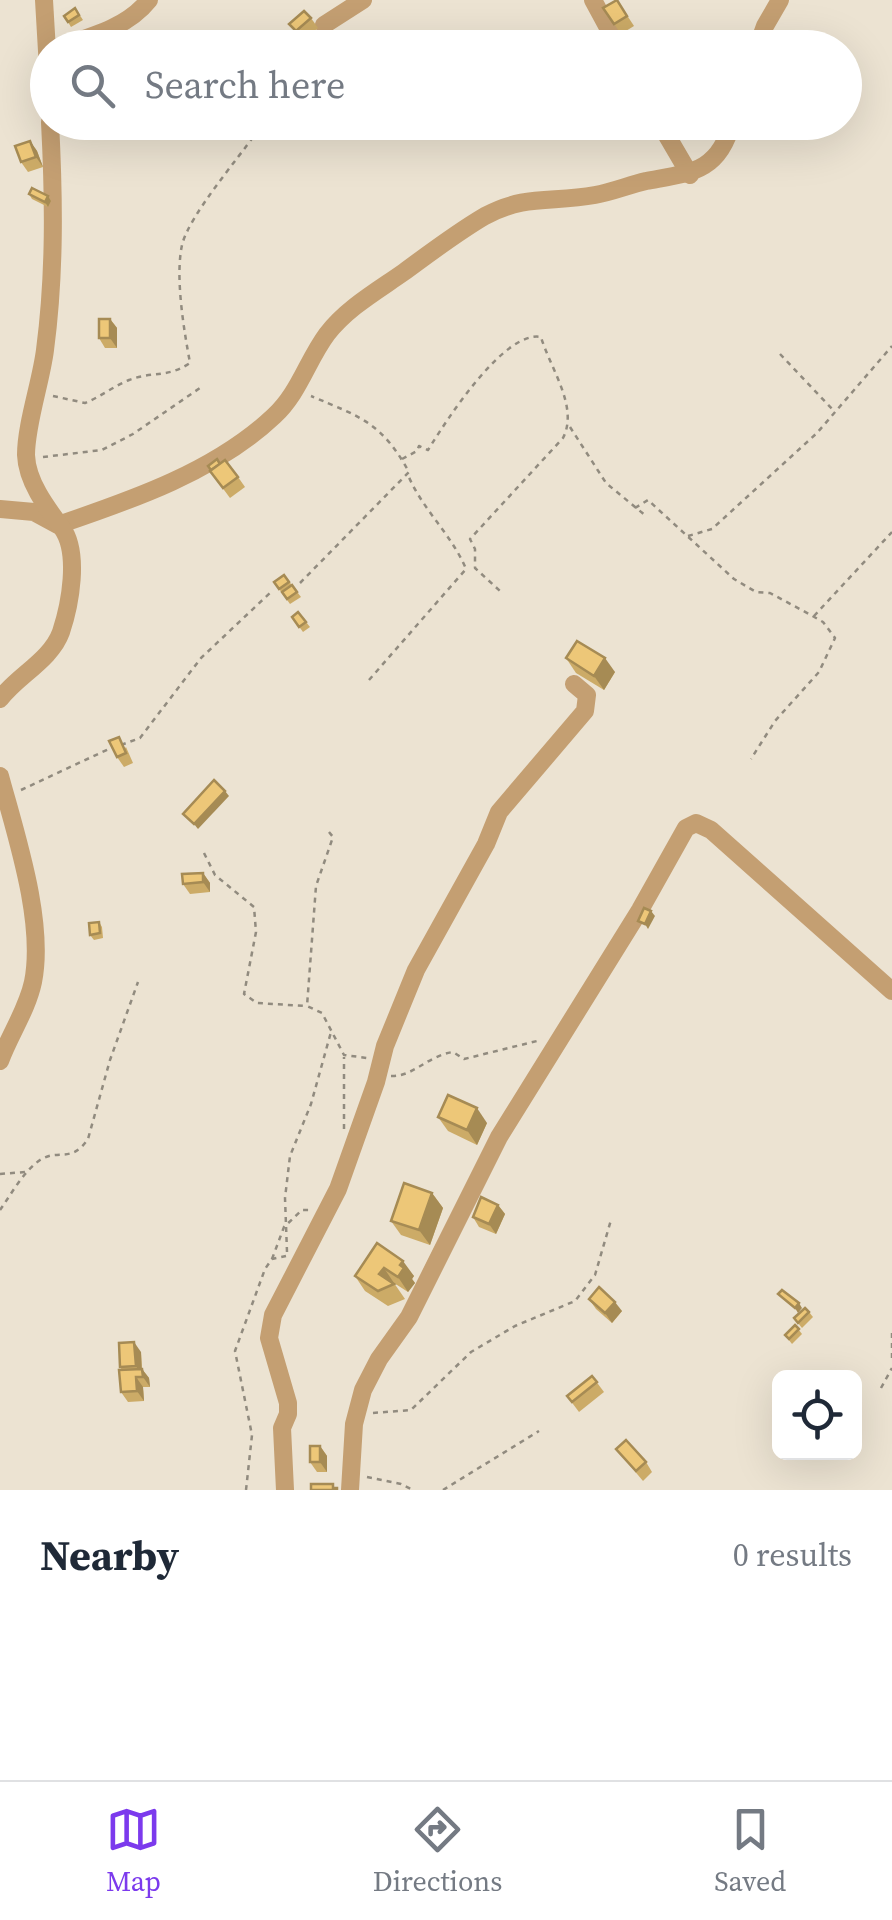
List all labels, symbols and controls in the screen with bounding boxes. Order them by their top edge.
search box [30,30,862,140]
icon: search [65,58,120,113]
text: Search here [145,59,345,111]
map controls [772,1370,862,1460]
button: locate [772,1370,862,1460]
text: Nearby [40,1526,179,1584]
text: 0 results [733,1533,852,1577]
tab: Map [106,1802,161,1900]
tab: Directions [373,1802,502,1900]
tab: Saved [714,1802,786,1900]

